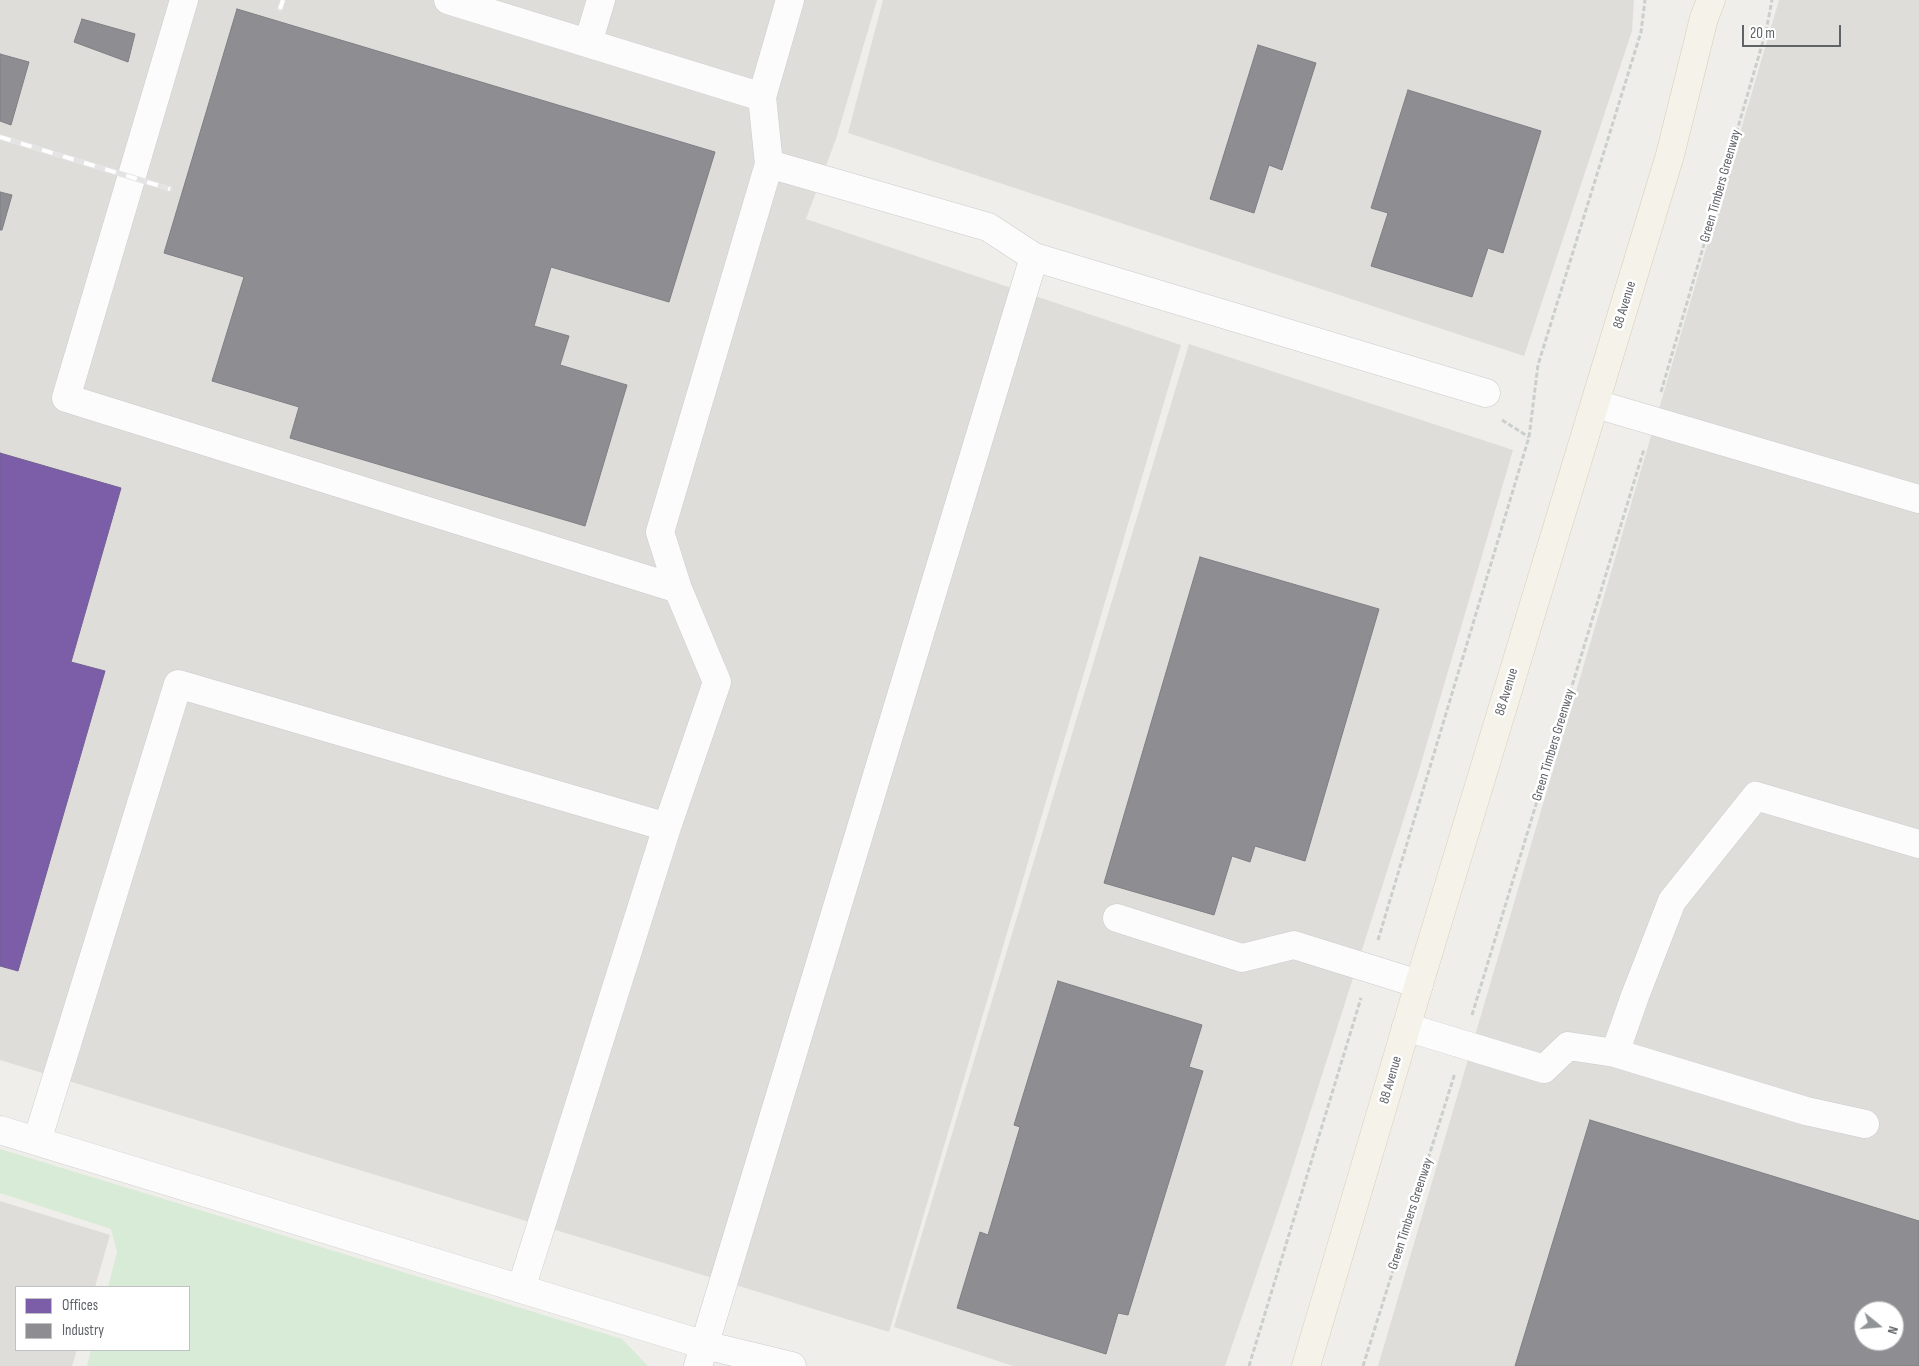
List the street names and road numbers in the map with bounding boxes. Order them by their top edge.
street label: Green Timbers Greenway [1697,128,1745,244]
street label: 88 Avenue [1610,279,1640,331]
street label: 88 Avenue [1492,666,1522,718]
street label: Green Timbers Greenway [1529,687,1579,803]
street label: 88 Avenue [1376,1054,1406,1106]
street label: Green Timbers Greenway [1385,1156,1437,1272]

